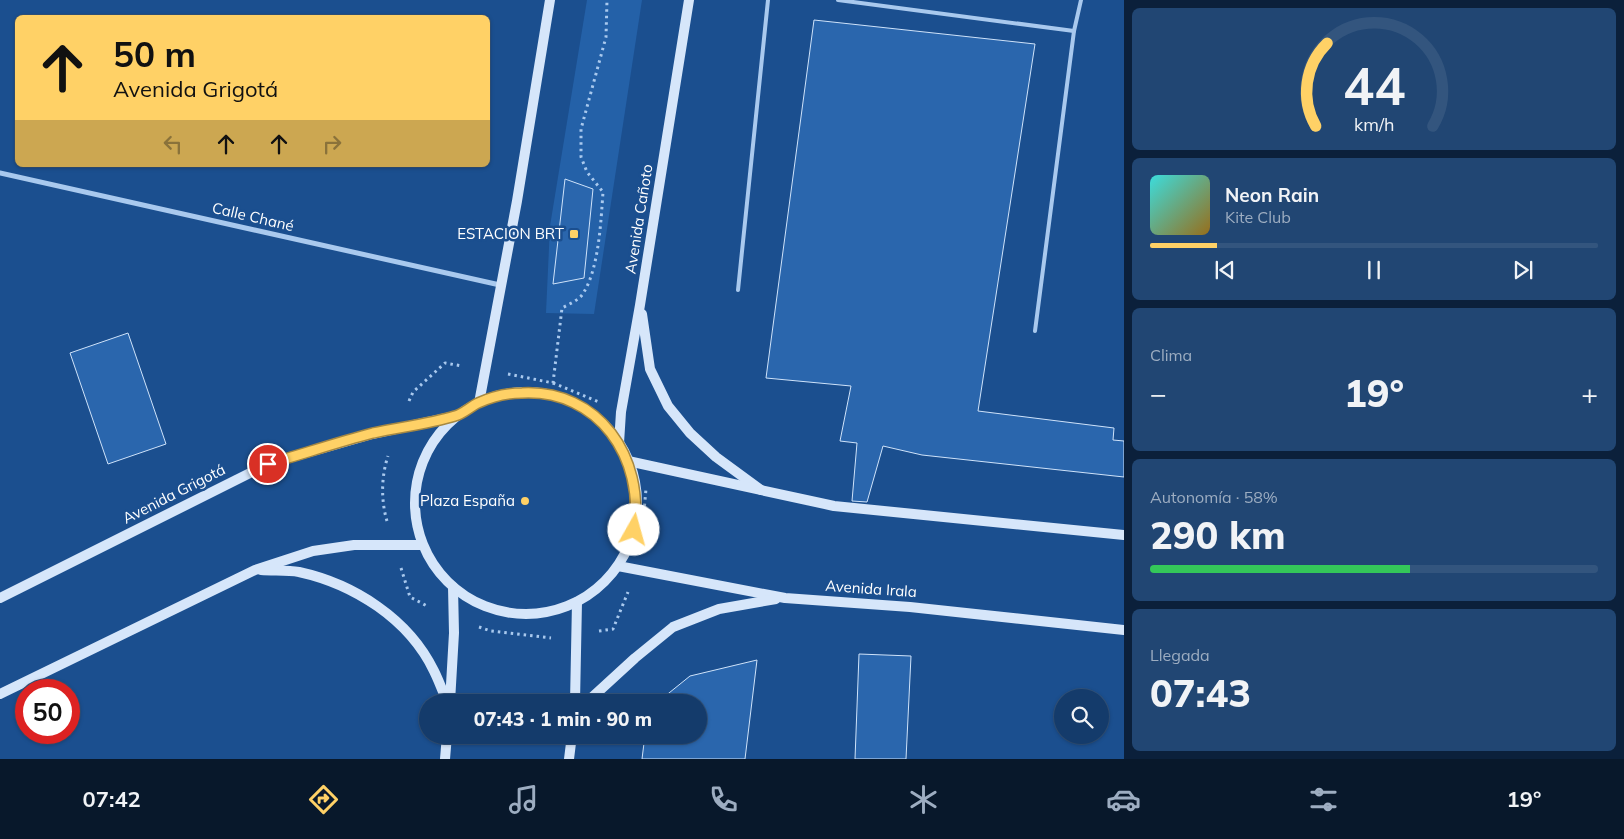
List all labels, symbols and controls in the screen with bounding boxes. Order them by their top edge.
text: 50 m [113,32,196,76]
icon: ahead [30,35,95,100]
text: 44 [1343,53,1405,118]
text: Avenida Grigotá [113,75,278,103]
text: km/h [1354,113,1394,135]
icon: left [159,130,187,158]
icon: ahead [212,130,240,158]
icon: ahead [265,130,293,158]
icon: right [318,130,346,158]
street label: Avenida Cañoto [620,163,657,275]
text: Neon Rain [1225,183,1319,207]
street label: Calle Chané [210,198,296,235]
text: Kite Club [1225,207,1291,227]
place label: ESTACION BRT [457,224,564,243]
marker: ESTACION BRT [568,228,580,240]
icon: previous [1211,256,1239,284]
icon: pause [1360,256,1388,284]
icon: next [1509,256,1537,284]
text: Clima [1150,345,1192,365]
text: 19° [1344,369,1404,417]
text: − [1150,376,1167,411]
text: + [1581,376,1598,411]
pin [247,443,289,485]
icon: arrive [254,450,282,478]
street label: Avenida Grigotá [119,460,228,528]
text: Autonomía · 58% [1150,487,1278,507]
place label: Plaza España [420,491,515,510]
marker: Plaza España [519,495,531,507]
position arrow [607,503,659,555]
text: 290 km [1150,511,1286,559]
street label: Avenida Irala [825,576,917,601]
text: Llegada [1150,645,1210,665]
text: 07:43 [1150,669,1251,717]
speed limit sign: 50 [15,679,80,744]
map controls [1054,689,1109,744]
button: search [1054,689,1109,744]
text: 07:43 · 1 min · 90 m [474,707,652,731]
icon: directions [306,782,341,817]
icon: music [506,782,541,817]
icon: phone [706,782,741,817]
icon: climate [906,782,941,817]
icon: car [1106,782,1141,817]
icon: filters [1306,782,1341,817]
text: 07:42 [83,785,141,813]
text: 19° [1507,785,1541,813]

